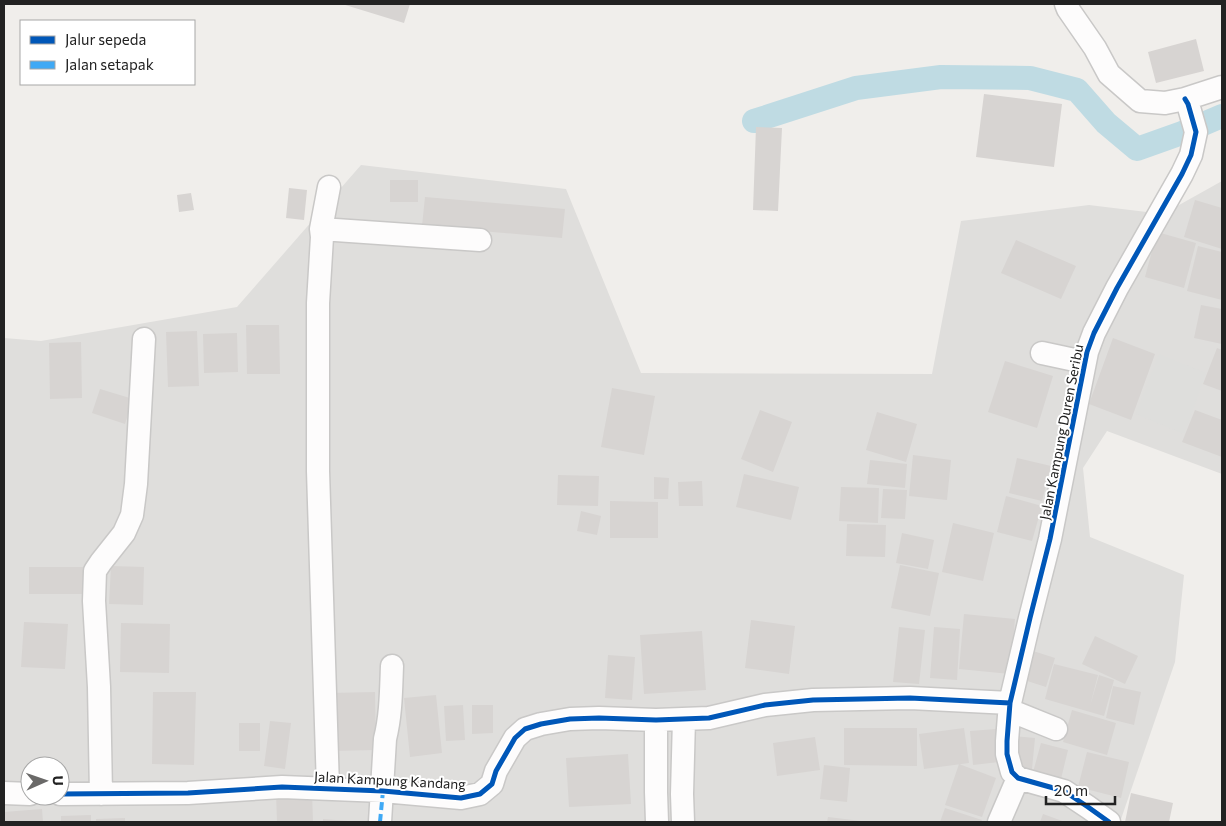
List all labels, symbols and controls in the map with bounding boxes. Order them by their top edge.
legend [20,20,195,85]
text: Jalur sepeda [65,30,146,48]
text: Jalan setapak [65,55,154,73]
street label: Jalan Kampung Duren Seribu [1036,343,1086,521]
north arrow [20,756,70,806]
street label: Jalan Kampung Kandang [314,768,467,792]
scale bar [1046,774,1115,806]
text: U [50,775,67,786]
text: 20 m [1054,781,1088,799]

